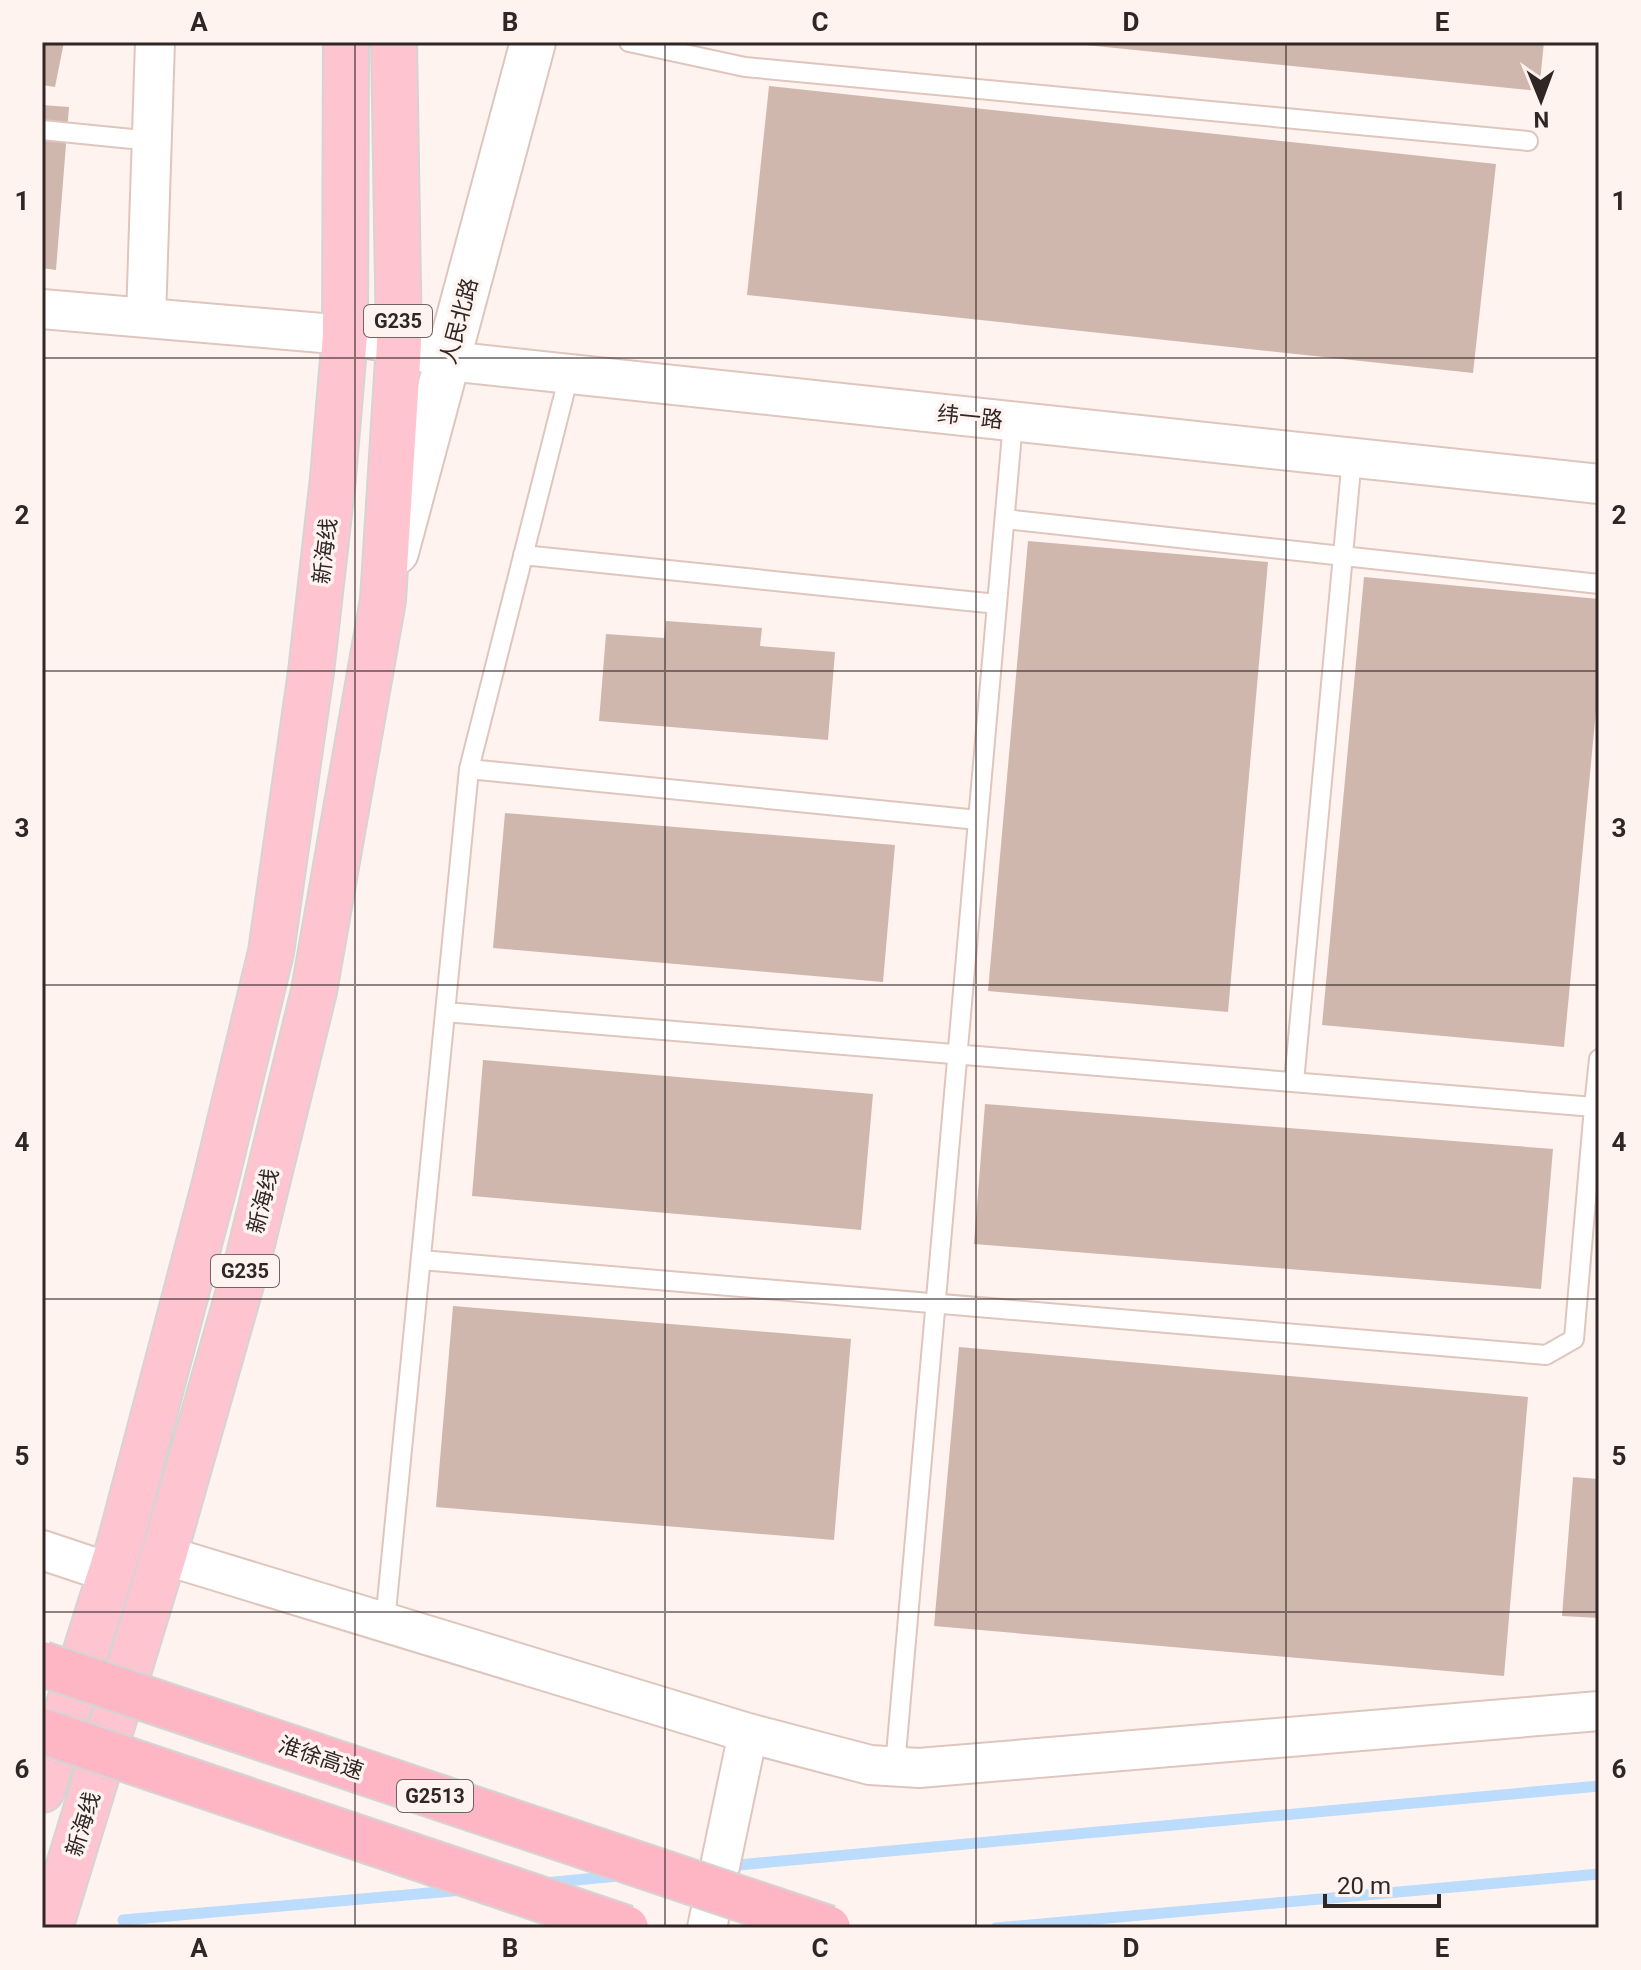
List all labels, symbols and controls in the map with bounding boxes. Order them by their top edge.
text: A [190,7,208,37]
text: B [502,7,518,37]
text: C [811,7,829,37]
text: D [1123,7,1139,37]
text: E [1435,7,1450,37]
north arrow [1501,60,1581,140]
text: N [1533,107,1549,132]
text: 1 [15,186,29,216]
text: 1 [1612,186,1626,216]
street label: 人民北路 [436,275,482,367]
road number: G235 [364,305,432,337]
street label: 纬一路 [936,401,1004,433]
text: 2 [15,500,29,530]
text: 2 [1612,500,1626,530]
street label: 新海线 [309,517,341,585]
text: 3 [15,813,29,843]
text: 3 [1612,813,1626,843]
text: 4 [15,1127,30,1157]
text: 4 [1612,1127,1627,1157]
street label: 新海线 [243,1166,283,1236]
road number: G235 [211,1255,279,1287]
text: 5 [15,1441,29,1471]
text: 5 [1612,1441,1626,1471]
street label: 淮徐高速 [275,1732,367,1784]
text: 6 [15,1754,30,1784]
text: 6 [1612,1754,1627,1784]
road number: G2513 [397,1780,473,1812]
street label: 新海线 [61,1789,105,1859]
scale bar [1325,1858,1439,1908]
text: 20 m [1337,1872,1391,1900]
text: A [190,1933,208,1963]
text: B [502,1933,518,1963]
text: C [811,1933,829,1963]
text: D [1123,1933,1139,1963]
text: E [1435,1933,1450,1963]

